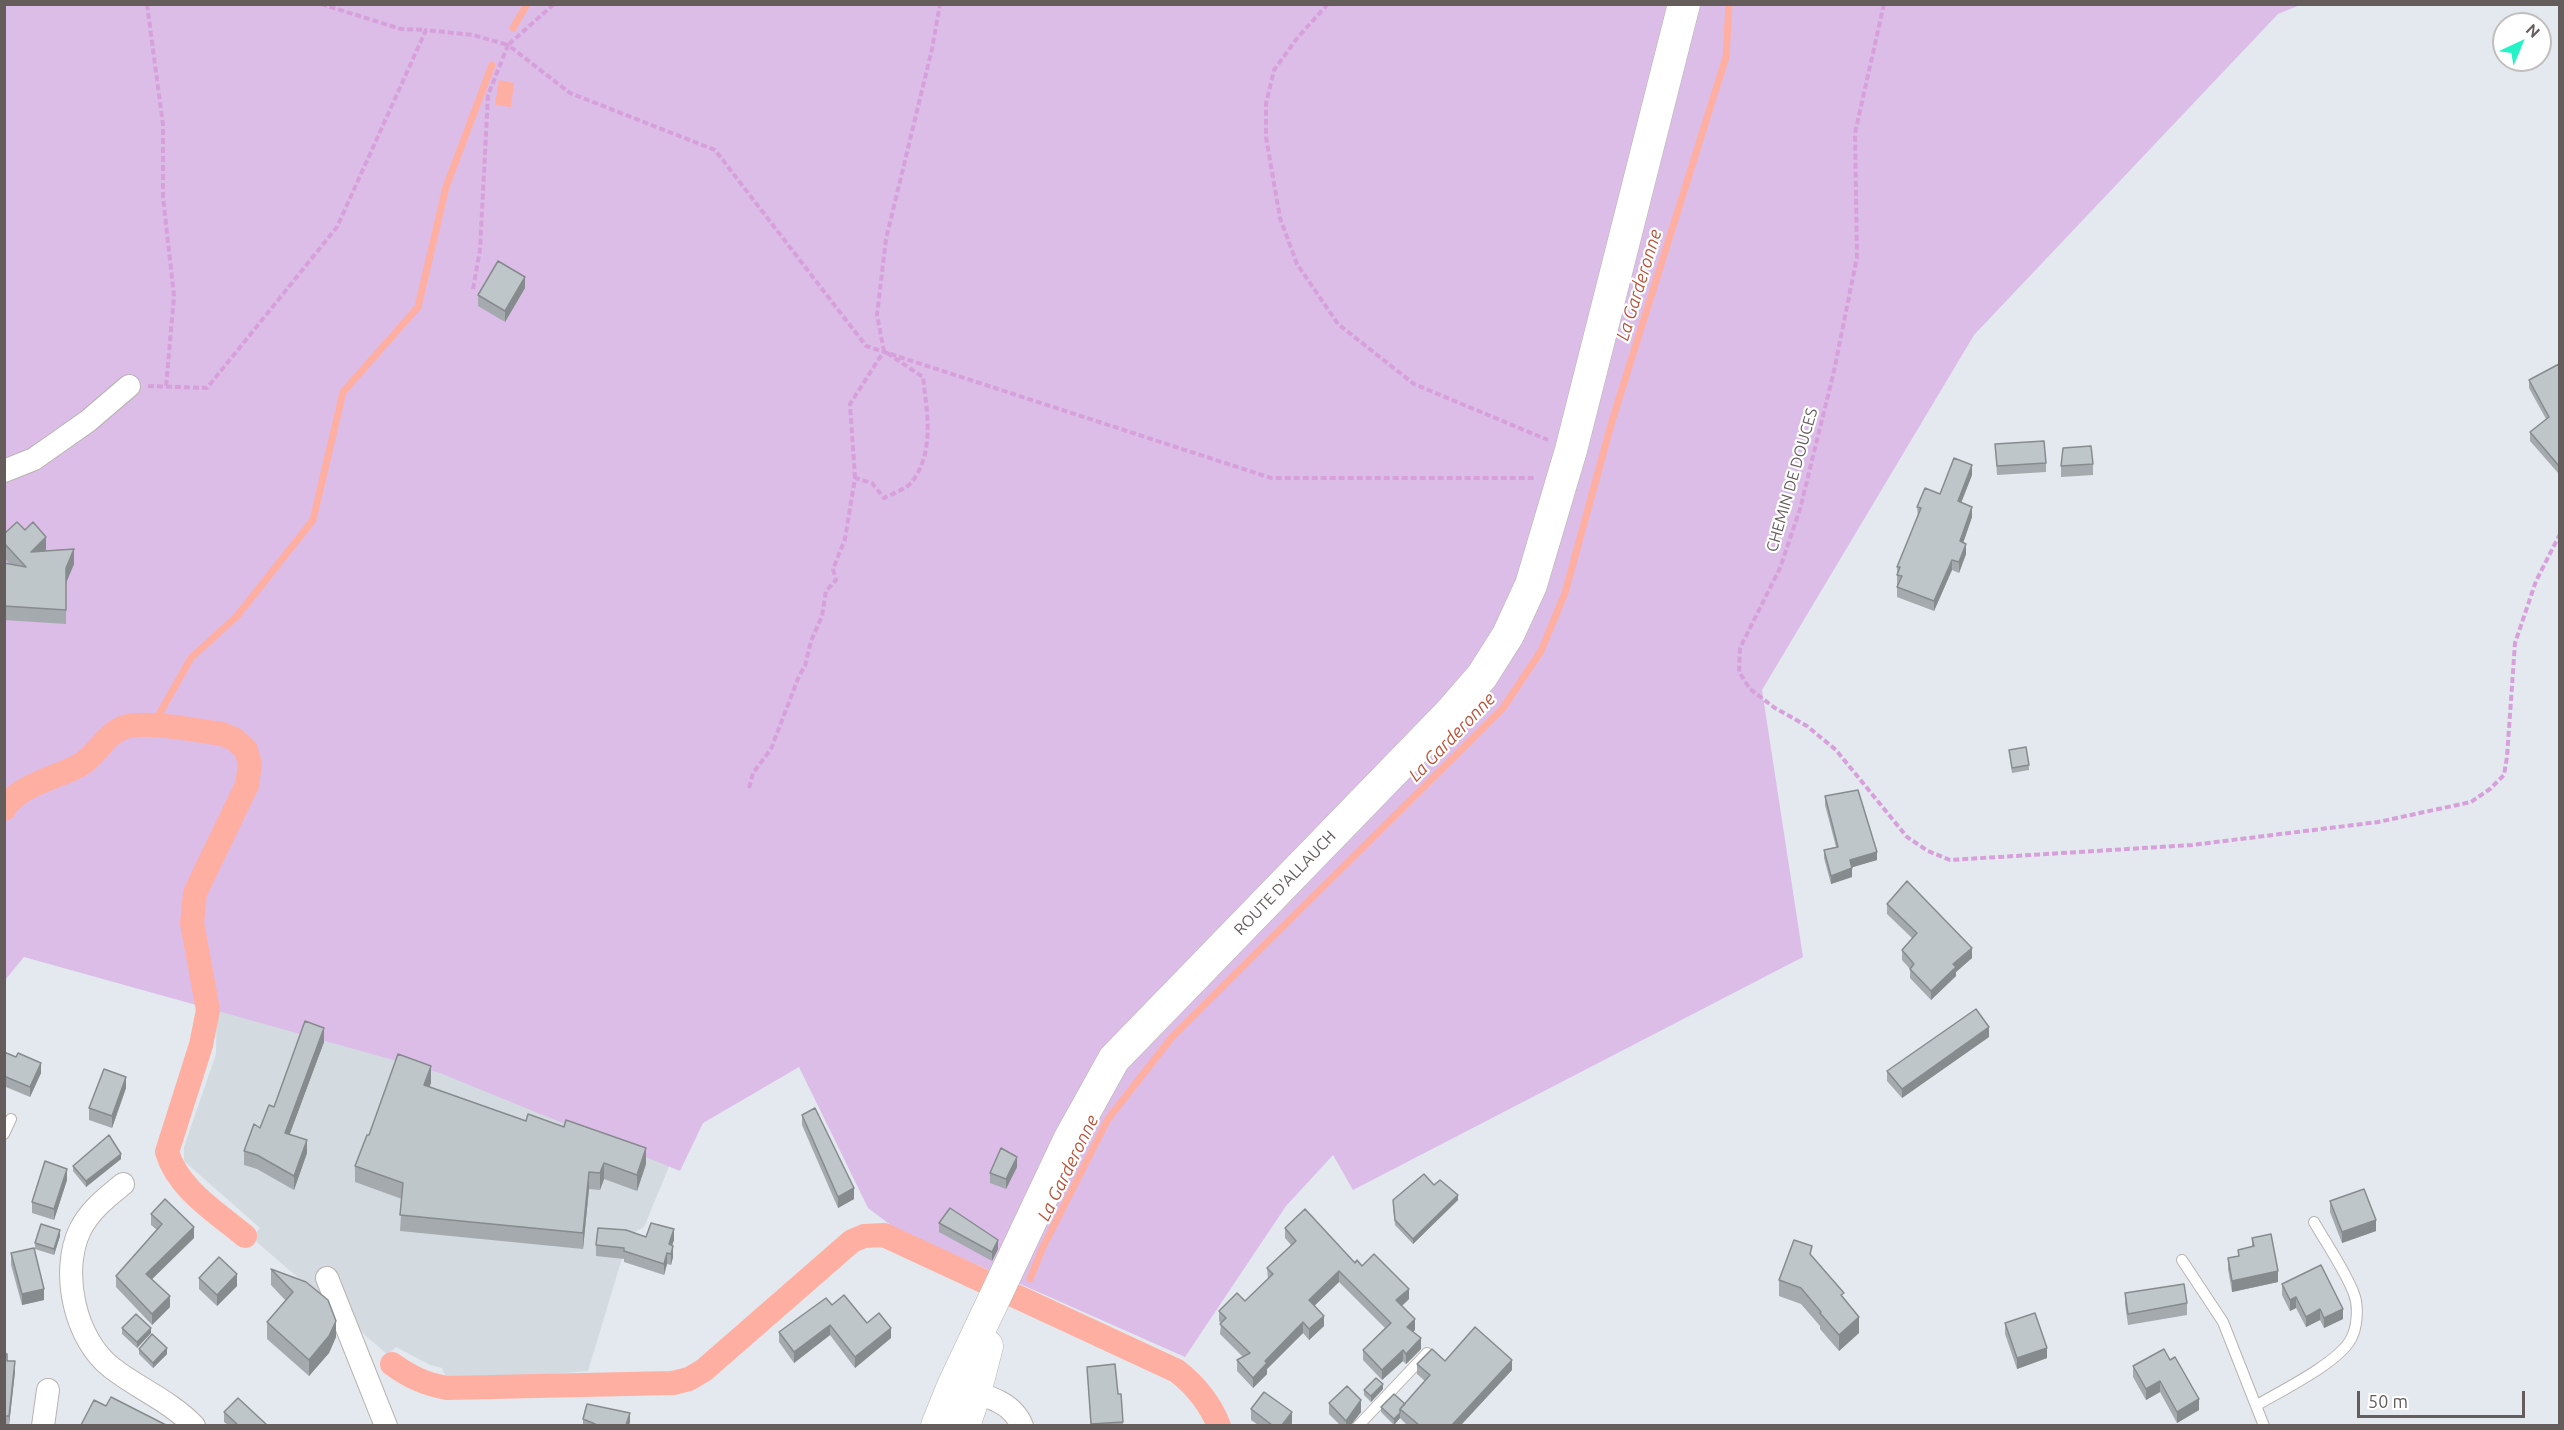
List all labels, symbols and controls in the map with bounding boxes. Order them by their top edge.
north arrow [2492,12,2552,72]
text: N [2523,20,2544,41]
water label: La Garderonne [1612,227,1666,343]
street label: CHEMIN DE DOUCES [1762,406,1822,554]
water label: La Garderonne [1404,688,1500,786]
street label: ROUTE D'ALLAUCH [1230,827,1340,939]
water label: La Garderonne [1033,1112,1103,1224]
scale bar [2360,1379,2528,1417]
text: 50 m [2368,1391,2408,1411]

